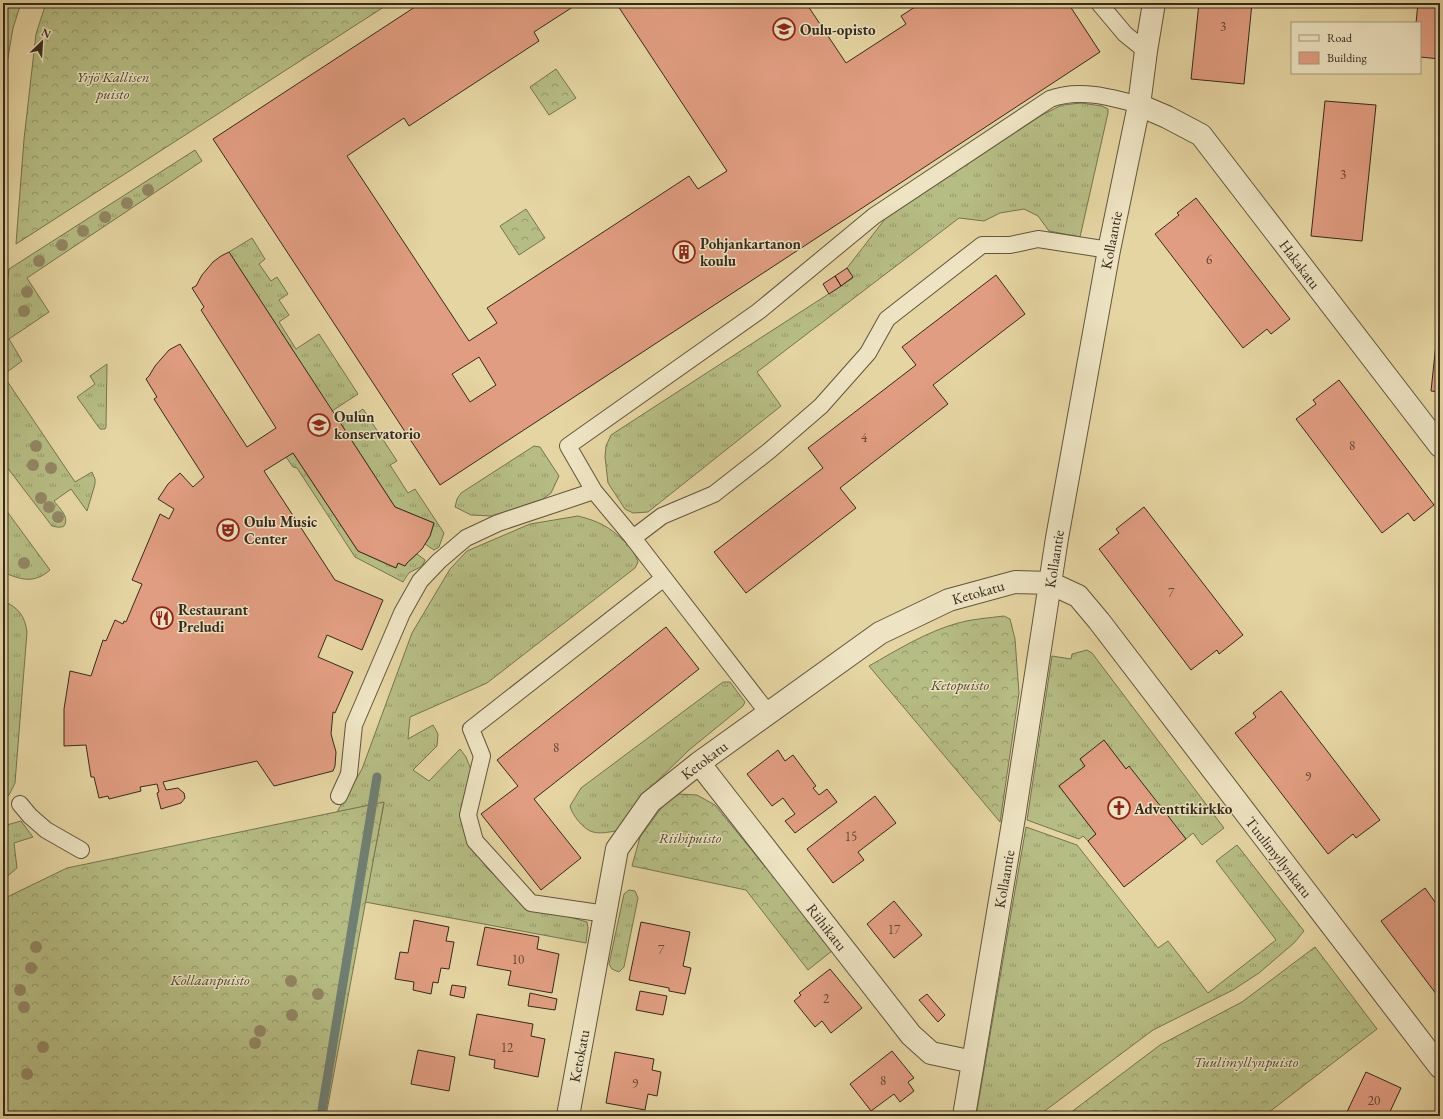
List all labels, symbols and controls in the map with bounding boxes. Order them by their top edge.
school or university icon: Oulu-opisto [771,16,797,42]
house number: 3 [1220,18,1226,35]
place label: Oulu-opisto [800,20,876,39]
north arrow [22,22,62,62]
legend [1291,22,1421,74]
text: N [39,25,53,41]
text: Road [1327,30,1353,46]
text: Building [1327,50,1368,66]
park label: Yrjö Kallisen puisto [76,67,150,103]
house number: 3 [1340,166,1346,183]
street label: Kollaantie [1096,209,1126,271]
place label: Pohjankartanon koulu [700,234,802,270]
street label: Hakakatu [1275,236,1325,292]
building icon: Pohjankartanon koulu [671,239,697,265]
house number: 6 [1206,251,1212,268]
place label: Oulun konservatorio [334,407,421,443]
school or university icon: Oulun konservatorio [306,412,332,438]
house number: 4 [861,429,868,446]
house number: 8 [1349,437,1355,454]
place label: Oulu Music Center [244,512,317,548]
theatre icon: Oulu Music Center [215,517,241,543]
street label: Kollaantie [1040,528,1068,589]
street label: Ketokatu [950,575,1006,609]
house number: 7 [1168,584,1175,601]
place label: Restaurant Preludi [178,600,249,636]
restaurant icon: Restaurant Preludi [149,605,175,631]
park label: Ketopuisto [930,675,990,694]
street label: Ketokatu [677,736,731,784]
house number: 8 [553,739,559,756]
house number: 9 [1305,768,1312,785]
church icon: Adventtikirkko [1106,795,1132,821]
place label: Adventtikirkko [1133,799,1233,818]
street label: Tuulimyllynkatu [1241,812,1317,902]
park label: Riihipuisto [658,828,722,847]
house number: 15 [845,828,857,845]
street label: Kollaantie [990,848,1018,910]
street label: Riihikatu [803,899,851,955]
house number: 17 [888,921,901,938]
house number: 7 [658,941,665,958]
house number: 10 [512,951,524,968]
park label: Kollaanpuisto [169,970,250,989]
house number: 2 [823,990,830,1007]
street label: Ketokatu [565,1028,593,1084]
house number: 12 [501,1039,514,1056]
park label: Tuulimyllynpuisto [1194,1052,1299,1071]
house number: 8 [880,1072,886,1089]
house number: 9 [632,1075,639,1092]
house number: 20 [1368,1092,1380,1109]

